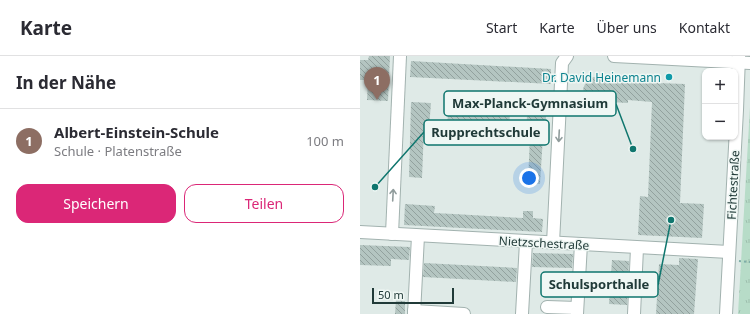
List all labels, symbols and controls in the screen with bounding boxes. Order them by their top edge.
text: Karte [20,15,72,41]
text: Start [486,18,517,37]
text: Karte [539,18,575,37]
text: Über uns [597,18,657,37]
text: Kontakt [679,18,730,37]
pin: 1 [364,67,390,100]
map controls [702,68,738,140]
button: + [702,68,738,104]
place label: Dr. David Heinemann [542,69,661,86]
text: In der Nähe [16,71,116,94]
marker: Dr. David Heinemann [664,72,674,82]
callout: Max-Planck-Gymnasium [444,91,616,116]
text: Max-Planck-Gymnasium [452,94,608,112]
button: − [702,104,738,140]
callout: Rupprechtschule [424,120,549,145]
text: Albert-Einstein-Schule [54,122,219,142]
text: Rupprechtschule [431,123,541,141]
one-way arrow [555,129,562,142]
text: 1 [25,132,33,150]
text: 100 m [306,132,344,150]
text: Schule · Platenstraße [54,142,182,160]
street label: Fichtestraße [723,150,743,220]
your location [519,168,539,188]
button: Speichern [16,184,176,223]
button: Teilen [184,184,344,223]
one-way arrow [390,189,397,202]
street label: Nietzschestraße [498,232,590,254]
callout: Schulsporthalle [541,272,658,297]
text: Schulsporthalle [549,275,650,293]
scale bar [372,286,454,305]
text: 50 m [378,287,404,302]

